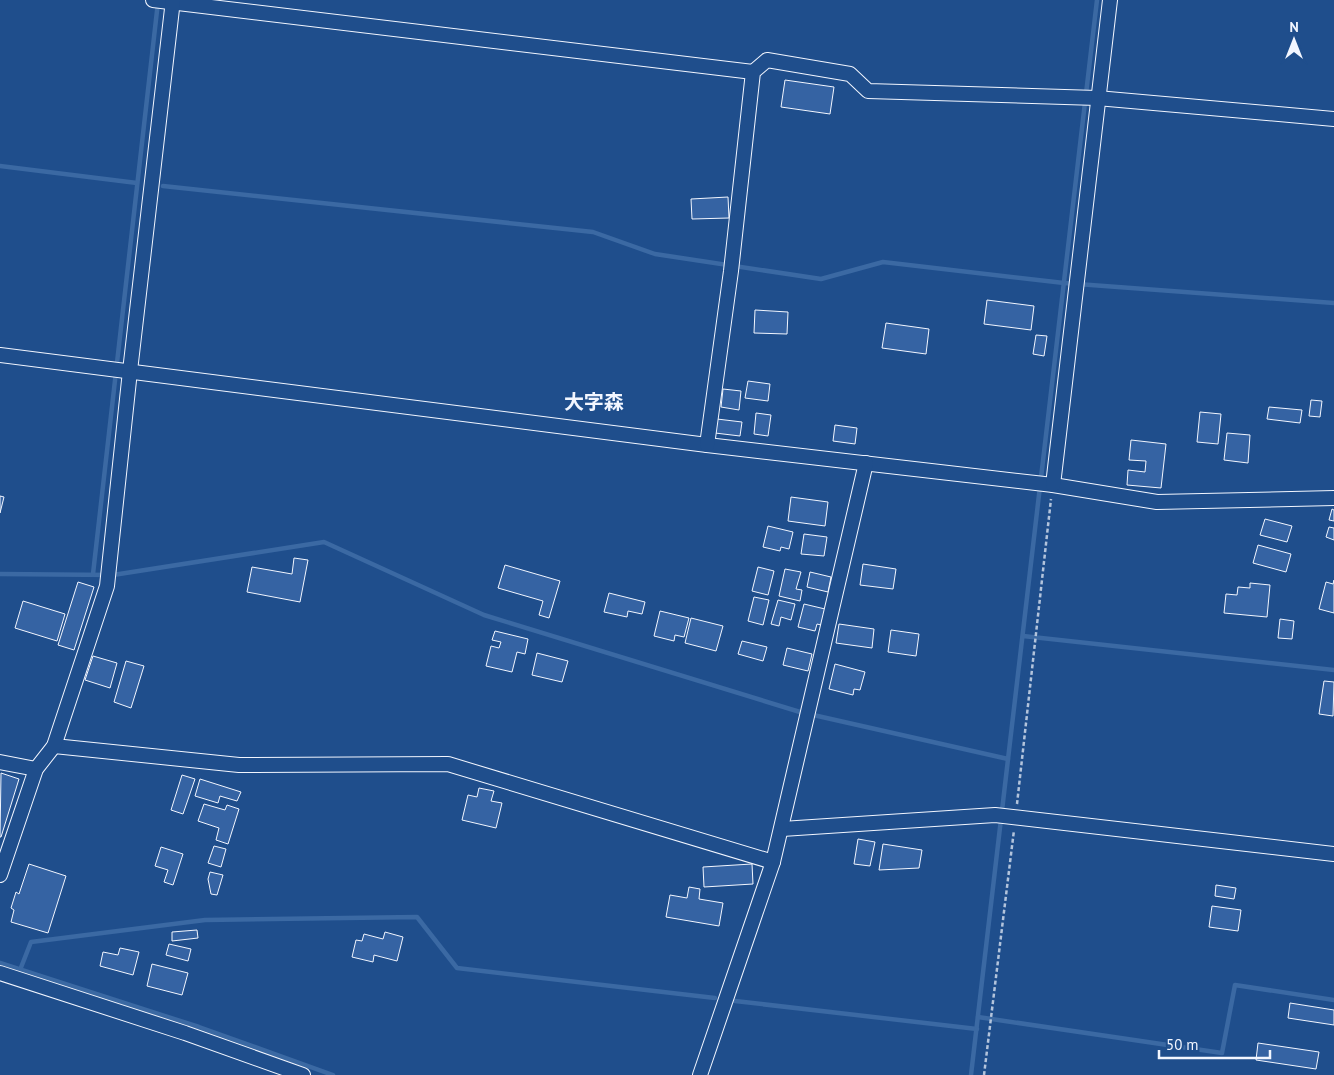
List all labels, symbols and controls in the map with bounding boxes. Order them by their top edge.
north arrow [1269,15,1319,65]
text: N [1289,18,1299,36]
district label: 大字森 [564,389,624,415]
scale bar [1159,1028,1270,1060]
text: 50 m [1166,1035,1199,1054]

